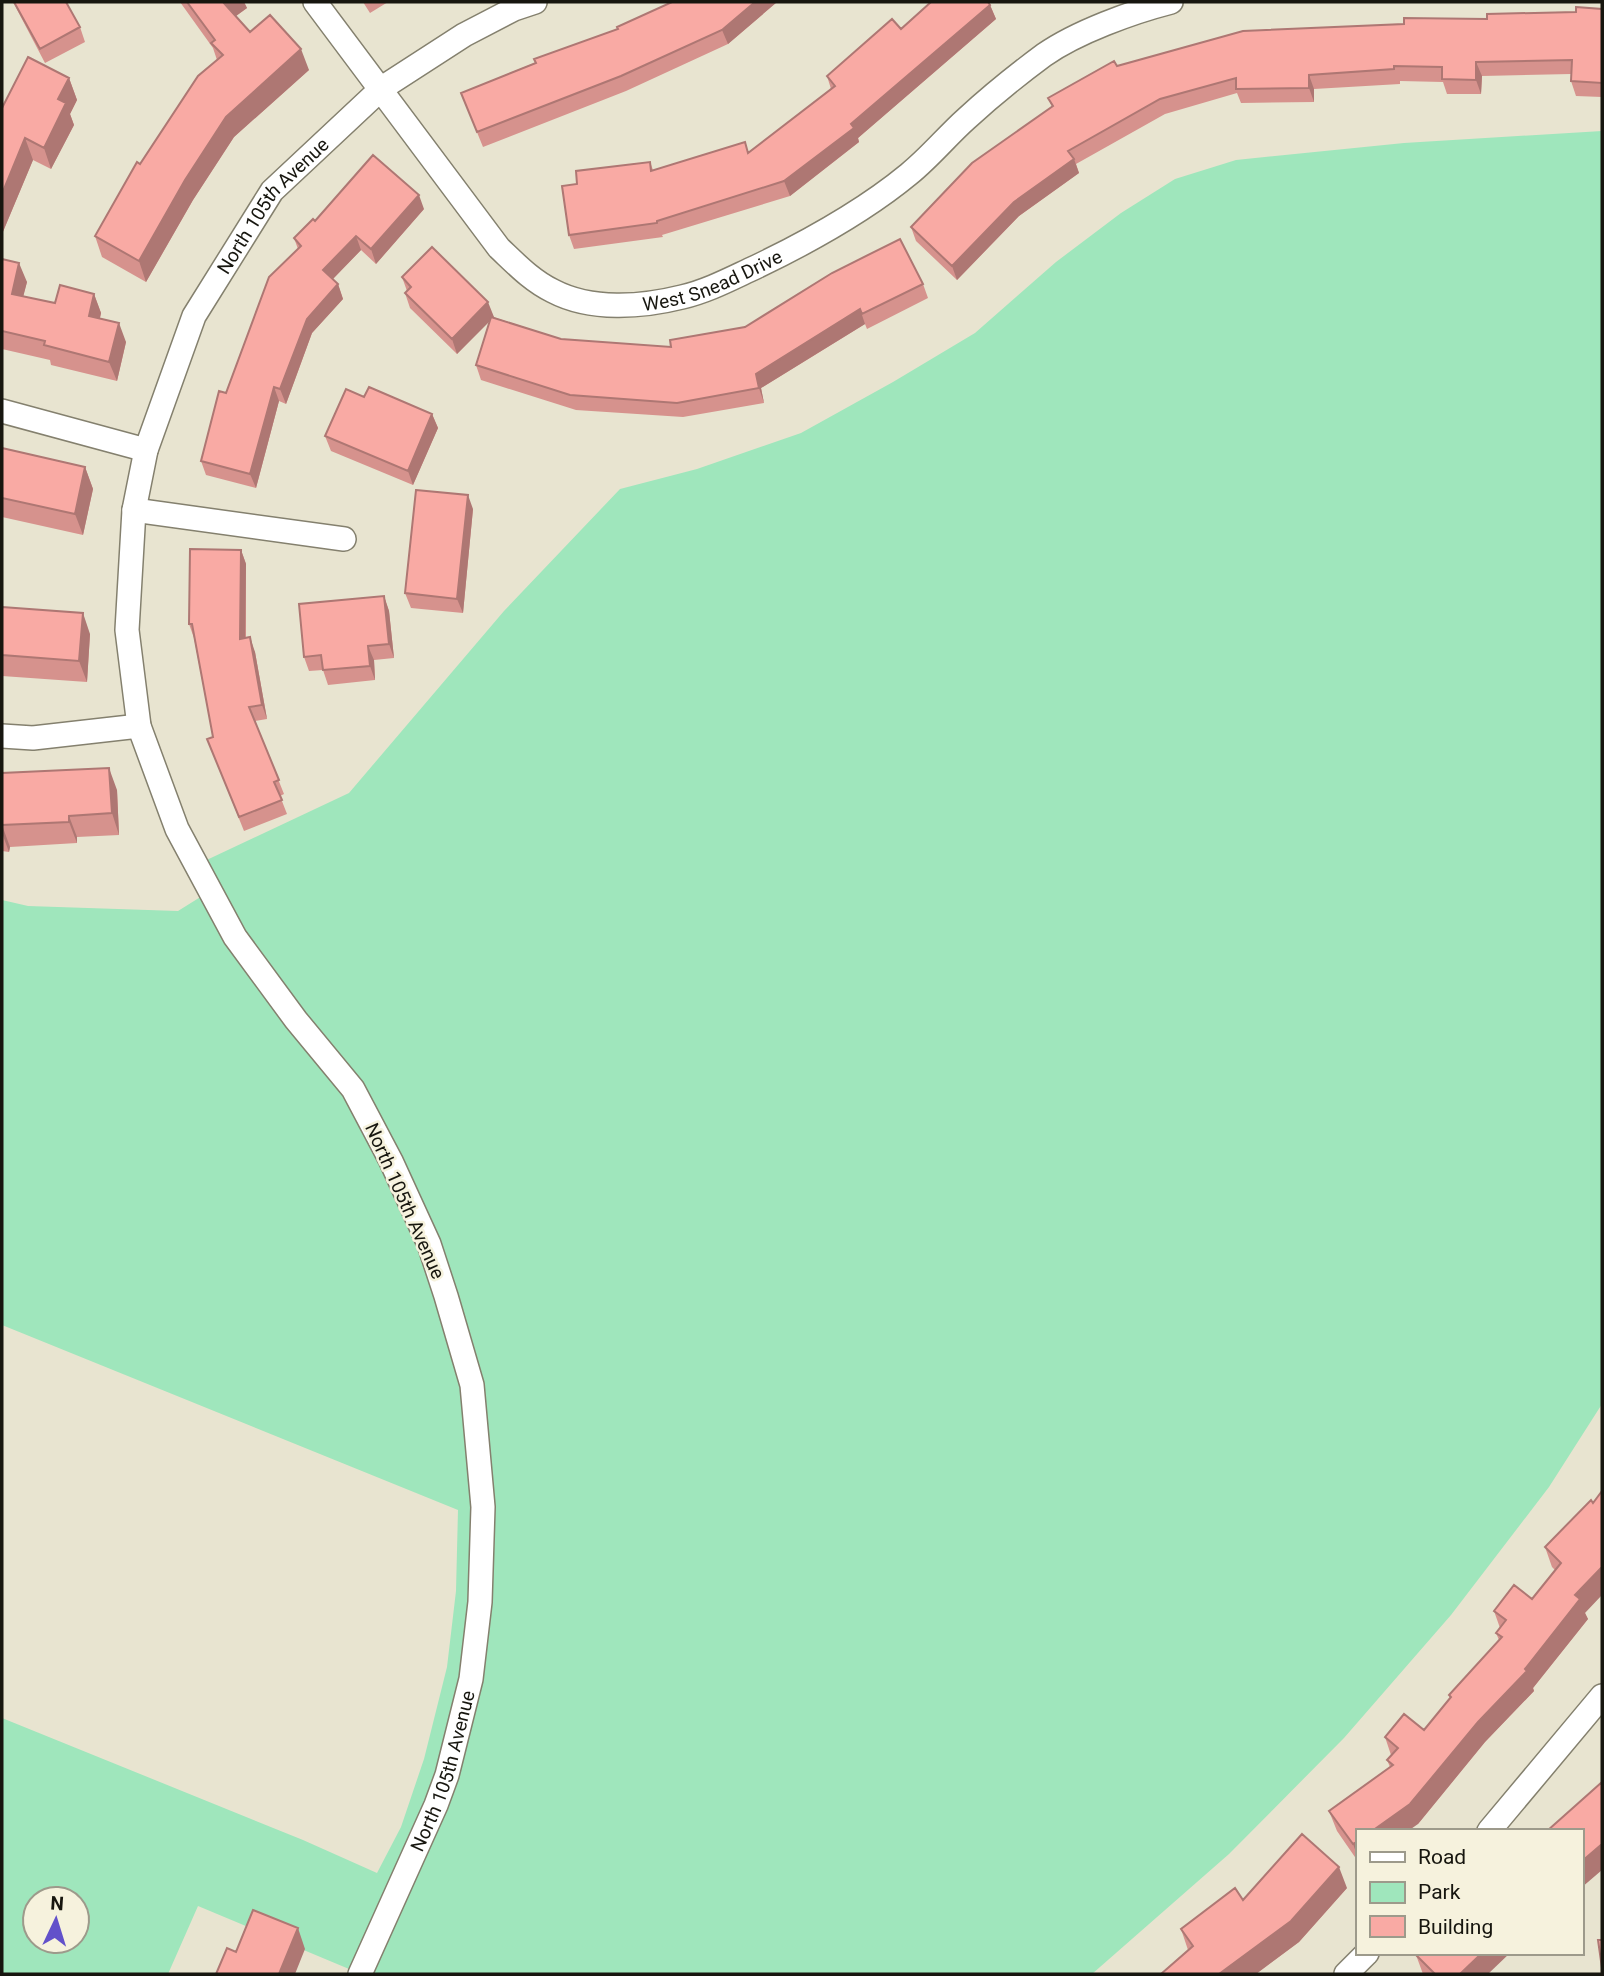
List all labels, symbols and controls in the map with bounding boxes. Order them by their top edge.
street label: North 105th Avenue [212,133,333,278]
street label: West Snead Drive [641,245,786,316]
street label: North 105th Avenue [360,1119,450,1283]
street label: North 105th Avenue [405,1688,479,1855]
legend [1356,1829,1583,1955]
text: Road [1418,1845,1466,1869]
text: Park [1418,1880,1461,1904]
north arrow [21,1885,91,1955]
text: N [50,1892,65,1915]
text: Building [1418,1915,1493,1939]

